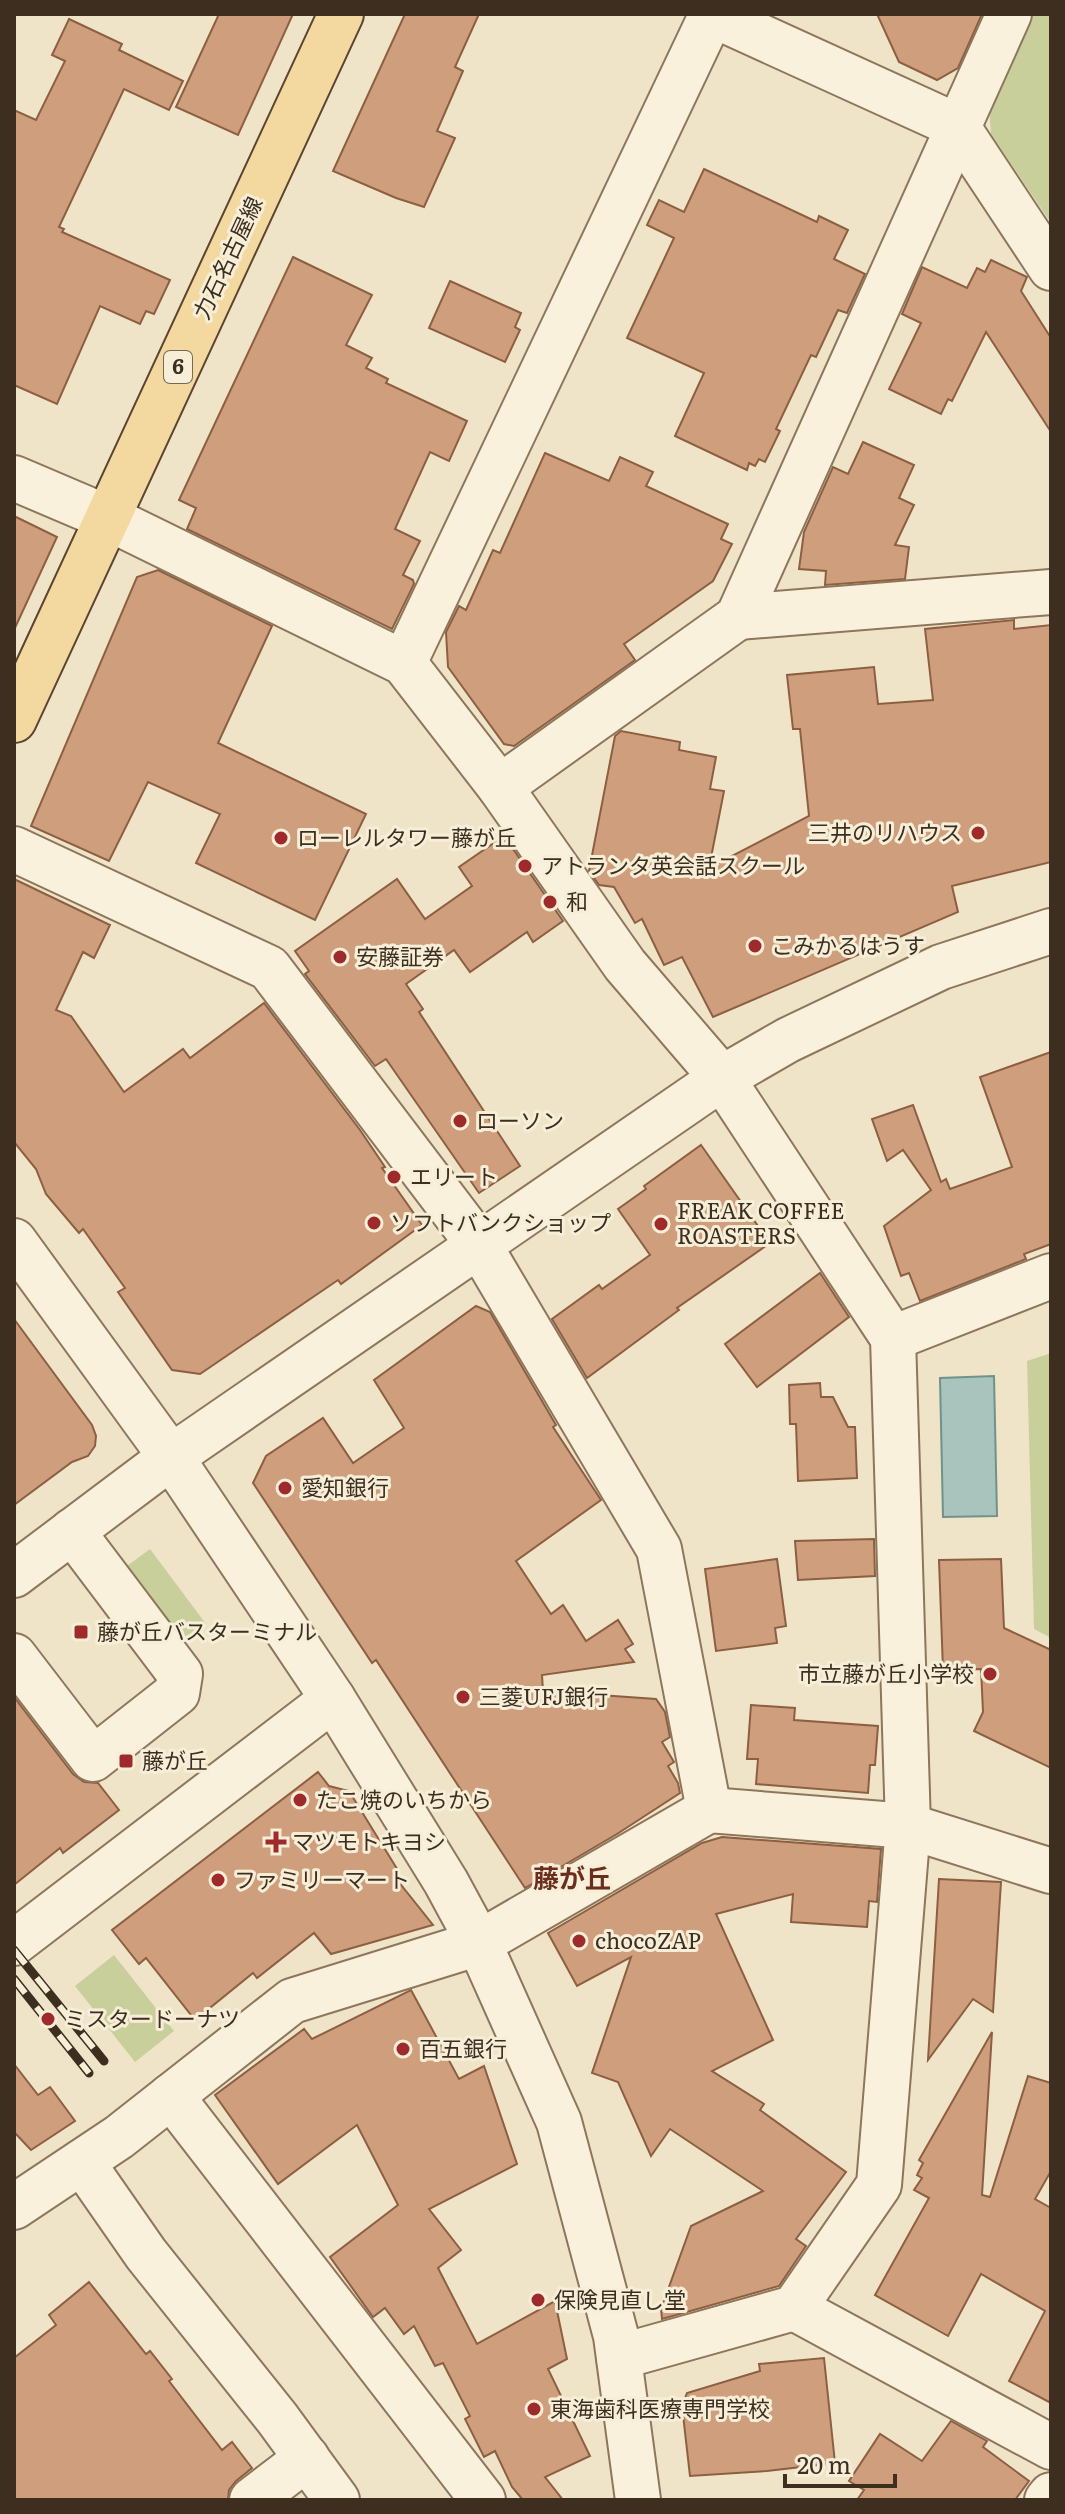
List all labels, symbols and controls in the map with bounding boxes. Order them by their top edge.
street label: 力石名古屋線 [184,191,269,324]
road number: 6 [164,351,192,383]
place label: 三井のリハウス [808,815,962,848]
place label: ローレルタワー藤が丘 [297,820,517,853]
marker: 三井のリハウス [969,824,987,842]
marker: ローレルタワー藤が丘 [272,829,290,847]
place label: アトランタ英会話スクール [541,848,805,881]
marker: アトランタ英会話スクール [516,857,534,875]
place label: 和 [566,884,588,917]
marker: 和 [541,893,559,911]
place label: こみかるはうす [771,928,925,961]
marker: こみかるはうす [746,937,764,955]
place label: 安藤証券 [356,939,444,972]
marker: 安藤証券 [331,948,349,966]
place label: ローソン [476,1103,564,1136]
marker: ローソン [451,1112,469,1130]
place label: エリート [410,1159,498,1192]
marker: エリート [385,1168,403,1186]
place label: FREAK COFFEE ROASTERS [677,1193,845,1251]
place label: ソフトバンクショップ [390,1205,611,1238]
marker: ソフトバンクショップ [365,1214,383,1232]
marker: FREAK COFFEE ROASTERS [652,1215,670,1233]
place label: 愛知銀行 [301,1470,389,1503]
marker: 愛知銀行 [276,1479,294,1497]
place label: 藤が丘バスターミナル [97,1614,317,1647]
marker: 藤が丘バスターミナル [72,1623,90,1641]
place label: 市立藤が丘小学校 [798,1656,974,1689]
marker: 市立藤が丘小学校 [981,1665,999,1683]
place label: 三菱UFJ銀行 [479,1679,608,1712]
marker: 三菱UFJ銀行 [454,1688,472,1706]
place label: 藤が丘 [142,1743,208,1776]
marker: 藤が丘 [117,1752,135,1770]
place label: たこ焼のいちから [316,1782,492,1815]
marker: たこ焼のいちから [291,1791,309,1809]
place label: マツモトキヨシ [292,1824,446,1857]
marker: マツモトキヨシ [267,1833,285,1851]
district label: 藤が丘 [533,1857,611,1896]
place label: ファミリーマート [234,1862,410,1895]
marker: ファミリーマート [209,1871,227,1889]
place label: chocoZAP [595,1923,701,1956]
marker: chocoZAP [570,1932,588,1950]
place label: ミスタードーナツ [64,2001,240,2034]
marker: ミスタードーナツ [39,2010,57,2028]
place label: 百五銀行 [419,2031,507,2064]
marker: 百五銀行 [394,2040,412,2058]
place label: 保険見直し堂 [554,2282,686,2315]
marker: 保険見直し堂 [529,2291,547,2309]
place label: 東海歯科医療専門学校 [550,2391,770,2424]
marker: 東海歯科医療専門学校 [525,2400,543,2418]
scale bar [785,2438,895,2488]
text: 20 m [797,2446,851,2481]

